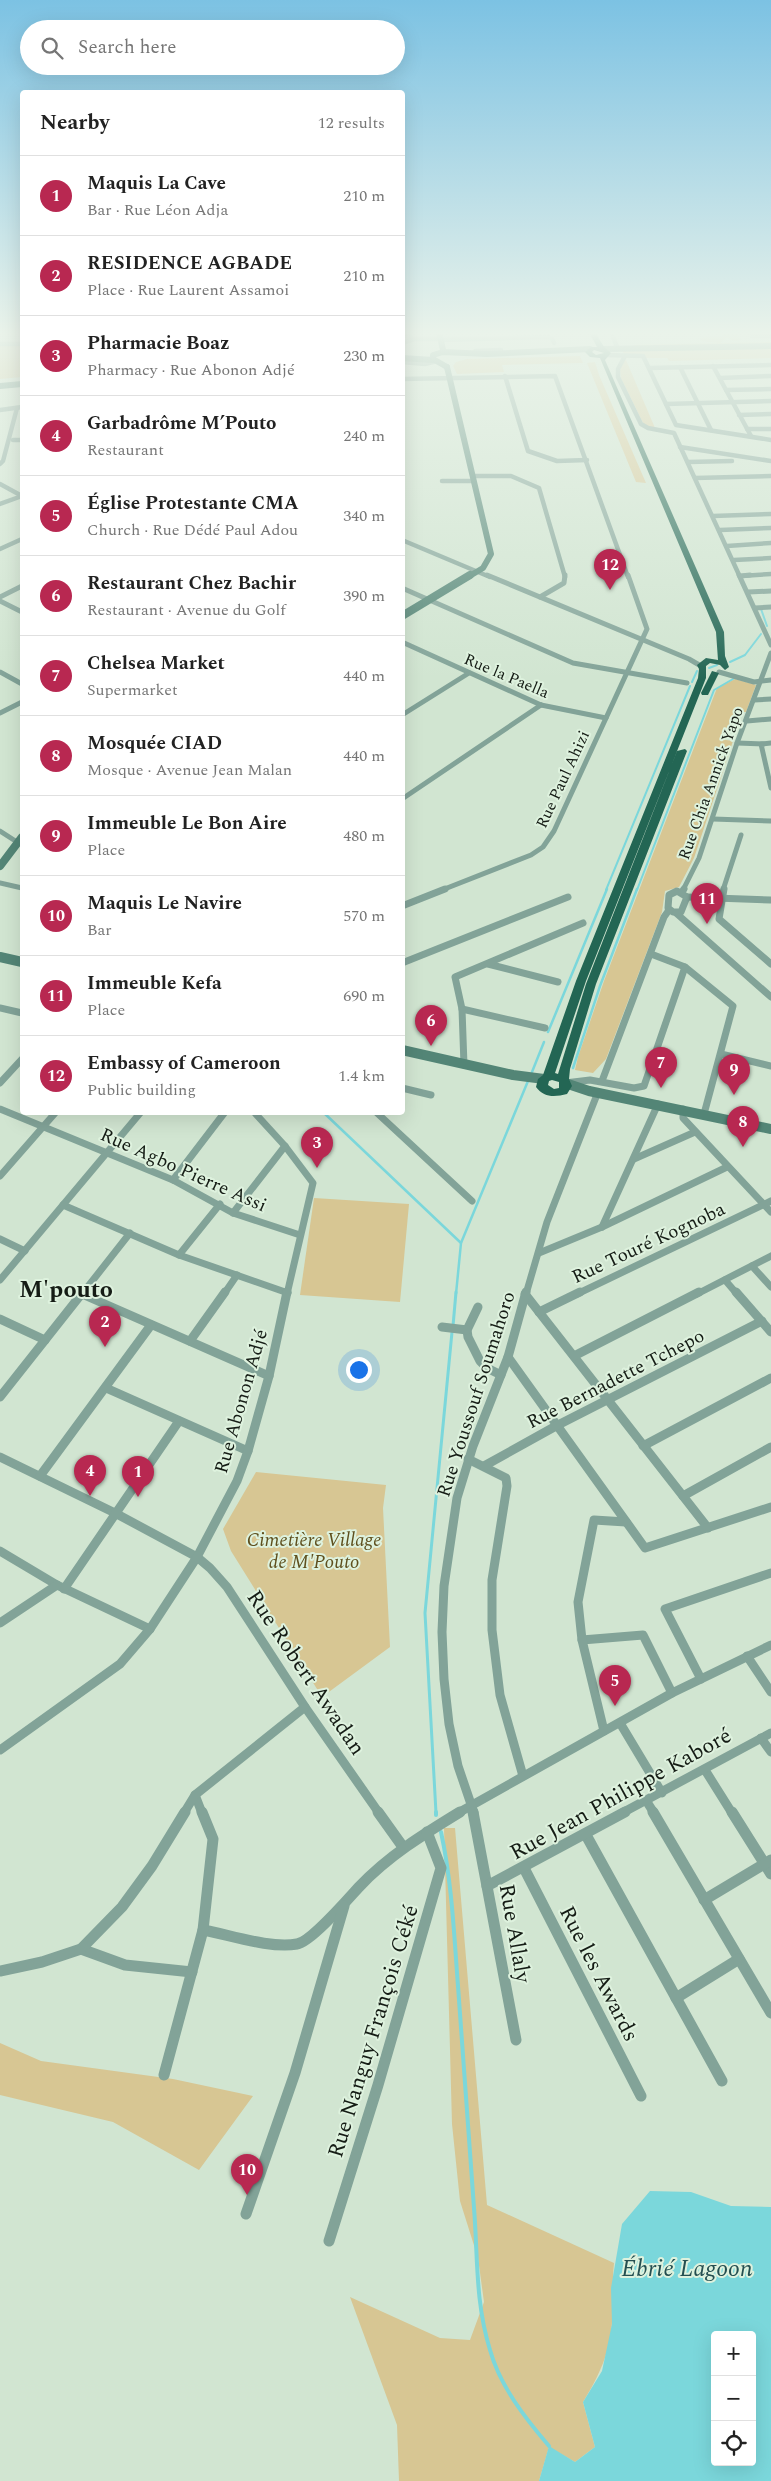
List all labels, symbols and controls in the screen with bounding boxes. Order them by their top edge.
search box [20,20,405,75]
text: Search here [78,33,177,62]
icon: search [38,34,66,62]
text: Nearby [40,107,110,139]
text: 12 results [318,111,385,135]
text: Maquis La Cave [87,169,226,198]
text: 1 [52,184,60,208]
text: 210 m [343,184,385,208]
text: Bar · Rue Léon Adja [87,198,228,222]
text: RESIDENCE AGBADE [87,249,292,278]
text: 2 [52,264,60,288]
text: 210 m [343,264,385,288]
text: Place · Rue Laurent Assamoi [87,278,289,302]
text: Pharmacie Boaz [87,329,230,358]
text: 3 [52,344,60,368]
text: 230 m [343,344,385,368]
text: Pharmacy · Rue Abonon Adjé [87,358,295,382]
text: Garbadrôme M’Pouto [87,409,277,438]
text: 4 [52,424,60,448]
text: 240 m [343,424,385,448]
text: Restaurant [87,438,164,462]
text: Église Protestante CMA [87,489,299,518]
text: 5 [52,504,60,528]
text: 340 m [343,504,385,528]
text: Church · Rue Dédé Paul Adou [87,518,298,542]
pin: 12 [594,549,626,590]
text: Restaurant Chez Bachir [87,569,296,598]
text: 6 [52,584,60,608]
text: 390 m [343,584,385,608]
text: Restaurant · Avenue du Golf [87,598,286,622]
street label: Rue la Paella [460,647,553,705]
text: Chelsea Market [87,649,225,678]
text: 7 [52,664,60,688]
text: 440 m [343,664,385,688]
text: Supermarket [87,678,178,702]
street label: Rue Chia Annick Yapo [672,704,750,863]
street label: Rue Paul Ahizi [530,727,596,832]
text: Mosquée CIAD [87,729,222,758]
text: 8 [52,744,60,768]
text: 440 m [343,744,385,768]
text: Mosque · Avenue Jean Malan [87,758,292,782]
text: Immeuble Le Bon Aire [87,809,287,838]
text: 9 [52,824,60,848]
text: 480 m [343,824,385,848]
text: Place [87,838,125,862]
pin: 11 [691,883,723,924]
text: Maquis Le Navire [87,889,242,918]
text: 10 [47,904,65,928]
text: 570 m [343,904,385,928]
text: Bar [87,918,112,942]
text: Immeuble Kefa [87,969,222,998]
text: 11 [47,984,65,1008]
text: 690 m [343,984,385,1008]
text: Place [87,998,125,1022]
pin: 6 [415,1005,447,1046]
pin: 7 [645,1047,677,1088]
text: Embassy of Cameroon [87,1049,281,1078]
pin: 9 [718,1054,750,1095]
text: 12 [47,1064,65,1088]
text: 1.4 km [338,1064,385,1088]
text: Public building [87,1078,196,1102]
pin: 8 [727,1106,759,1147]
street label: Rue Agbo Pierre Assi [95,1121,271,1220]
pin: 3 [301,1127,333,1168]
street label: Rue Touré Kognoba [567,1195,731,1292]
district label: M'pouto [19,1272,113,1308]
street label: Rue Youssouf Soumahoro [429,1288,523,1501]
pin: 2 [89,1306,121,1347]
street label: Rue Bernadette Tchepo [522,1322,710,1437]
street label: Rue Abonon Adjé [207,1326,276,1477]
your location [346,1357,372,1383]
pin: 4 [74,1455,106,1496]
pin: 1 [122,1456,154,1497]
park label: Cimetière Village de M'Pouto [247,1526,381,1577]
street label: Rue Robert Awadan [238,1584,373,1762]
pin: 5 [599,1665,631,1706]
street label: Rue Jean Philippe Kaboré [504,1720,738,1869]
street label: Rue Allaly [490,1881,540,1987]
street label: Rue les Awards [550,1900,647,2047]
street label: Rue Nanguy François Céké [319,1901,428,2162]
pin: 10 [231,2154,263,2195]
water label: Ébrié Lagoon [621,2251,753,2287]
map controls [711,2331,756,2466]
button: + [711,2331,756,2376]
button: − [711,2376,756,2421]
button: locate [711,2421,756,2466]

